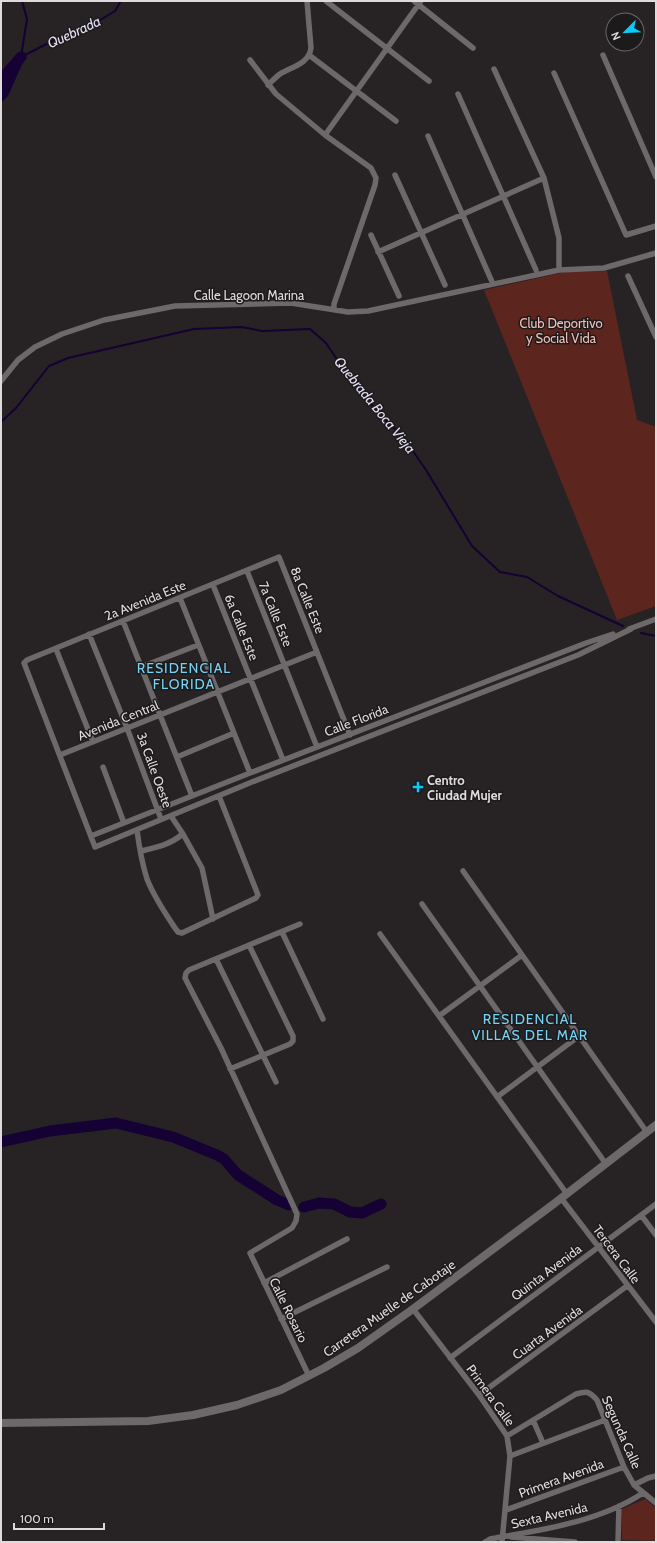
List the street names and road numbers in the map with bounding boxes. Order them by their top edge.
street label: Calle Lagoon Marina [194,287,305,303]
street label: 8a Calle Este [287,564,329,636]
street label: 2a Avenida Este [102,576,188,624]
street label: 7a Calle Este [256,579,296,649]
street label: 6a Calle Este [221,592,263,663]
street label: Avenida Central [75,696,161,744]
street label: Calle Florida [322,700,391,740]
street label: 3a Calle Oeste [134,730,176,810]
street label: Tercera Calle [590,1222,644,1287]
street label: Quinta Avenida [508,1240,585,1304]
street label: Carretera Muelle de Cabotaje [320,1256,459,1361]
street label: Calle Rosario [266,1275,312,1345]
street label: Cuarta Avenida [509,1301,586,1363]
street label: Primera Calle [463,1361,519,1429]
street label: Segunda Calle [599,1393,645,1471]
street label: Primera Avenida [516,1455,606,1501]
street label: Sexta Avenida [509,1498,589,1532]

